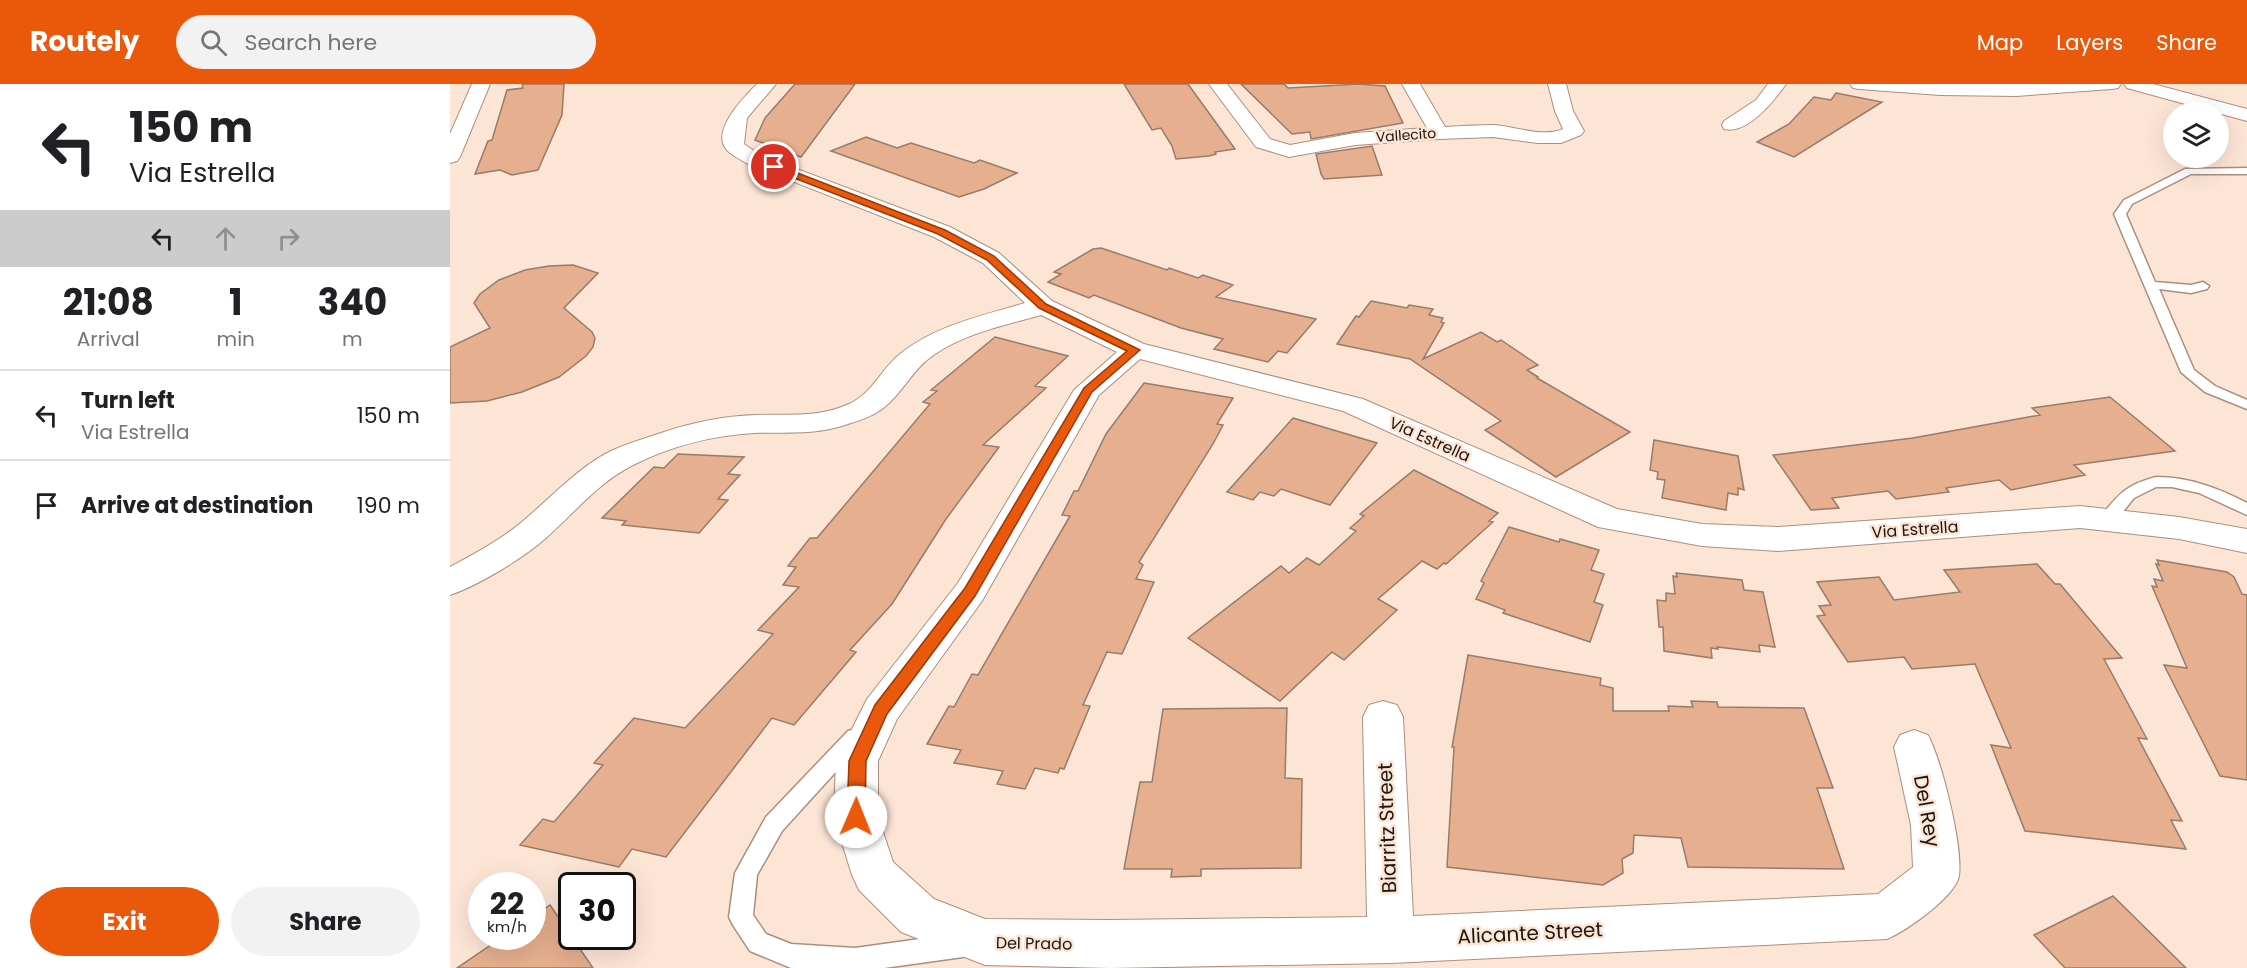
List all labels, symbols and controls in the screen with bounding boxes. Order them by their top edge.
search box [176,15,596,69]
text: Routely [30,22,140,61]
icon: search [197,26,230,59]
text: Search here [245,27,377,58]
text: Map [1977,28,2023,57]
text: Layers [2056,28,2123,57]
text: Share [2156,28,2217,57]
text: 150 m [129,98,253,157]
map controls [2163,102,2229,168]
button: layers [2163,102,2229,168]
icon: left [30,108,108,186]
street label: Vallecito [1375,123,1437,147]
pin [748,141,799,192]
icon: arrive [757,150,790,183]
text: Via Estrella [129,154,275,191]
icon: left [146,222,179,255]
icon: ahead [209,222,242,255]
icon: right [272,222,305,255]
text: 21:08 [63,277,154,328]
text: 1 [229,277,243,328]
text: 340 [318,277,387,328]
text: Arrival [77,325,140,353]
text: min [217,325,255,353]
text: m [342,325,363,353]
text: Turn left [81,385,175,416]
icon: left [30,399,63,432]
text: 150 m [357,400,420,431]
street label: Via Estrella [1385,411,1474,468]
text: Via Estrella [81,418,190,446]
icon: arrive [30,489,63,522]
text: Arrive at destination [81,490,313,521]
text: 190 m [357,490,420,521]
street label: Via Estrella [1871,515,1959,544]
street label: Biarritz Street [1371,762,1403,894]
street label: Del Rey [1907,773,1947,849]
position arrow [824,785,888,849]
speed limit sign: 30 [558,872,636,950]
text: 22 [490,882,524,925]
button: Exit [30,887,219,956]
button: Share [231,887,420,956]
street label: Alicante Street [1457,915,1603,951]
text: km/h [487,916,527,937]
street label: Del Prado [996,931,1072,956]

